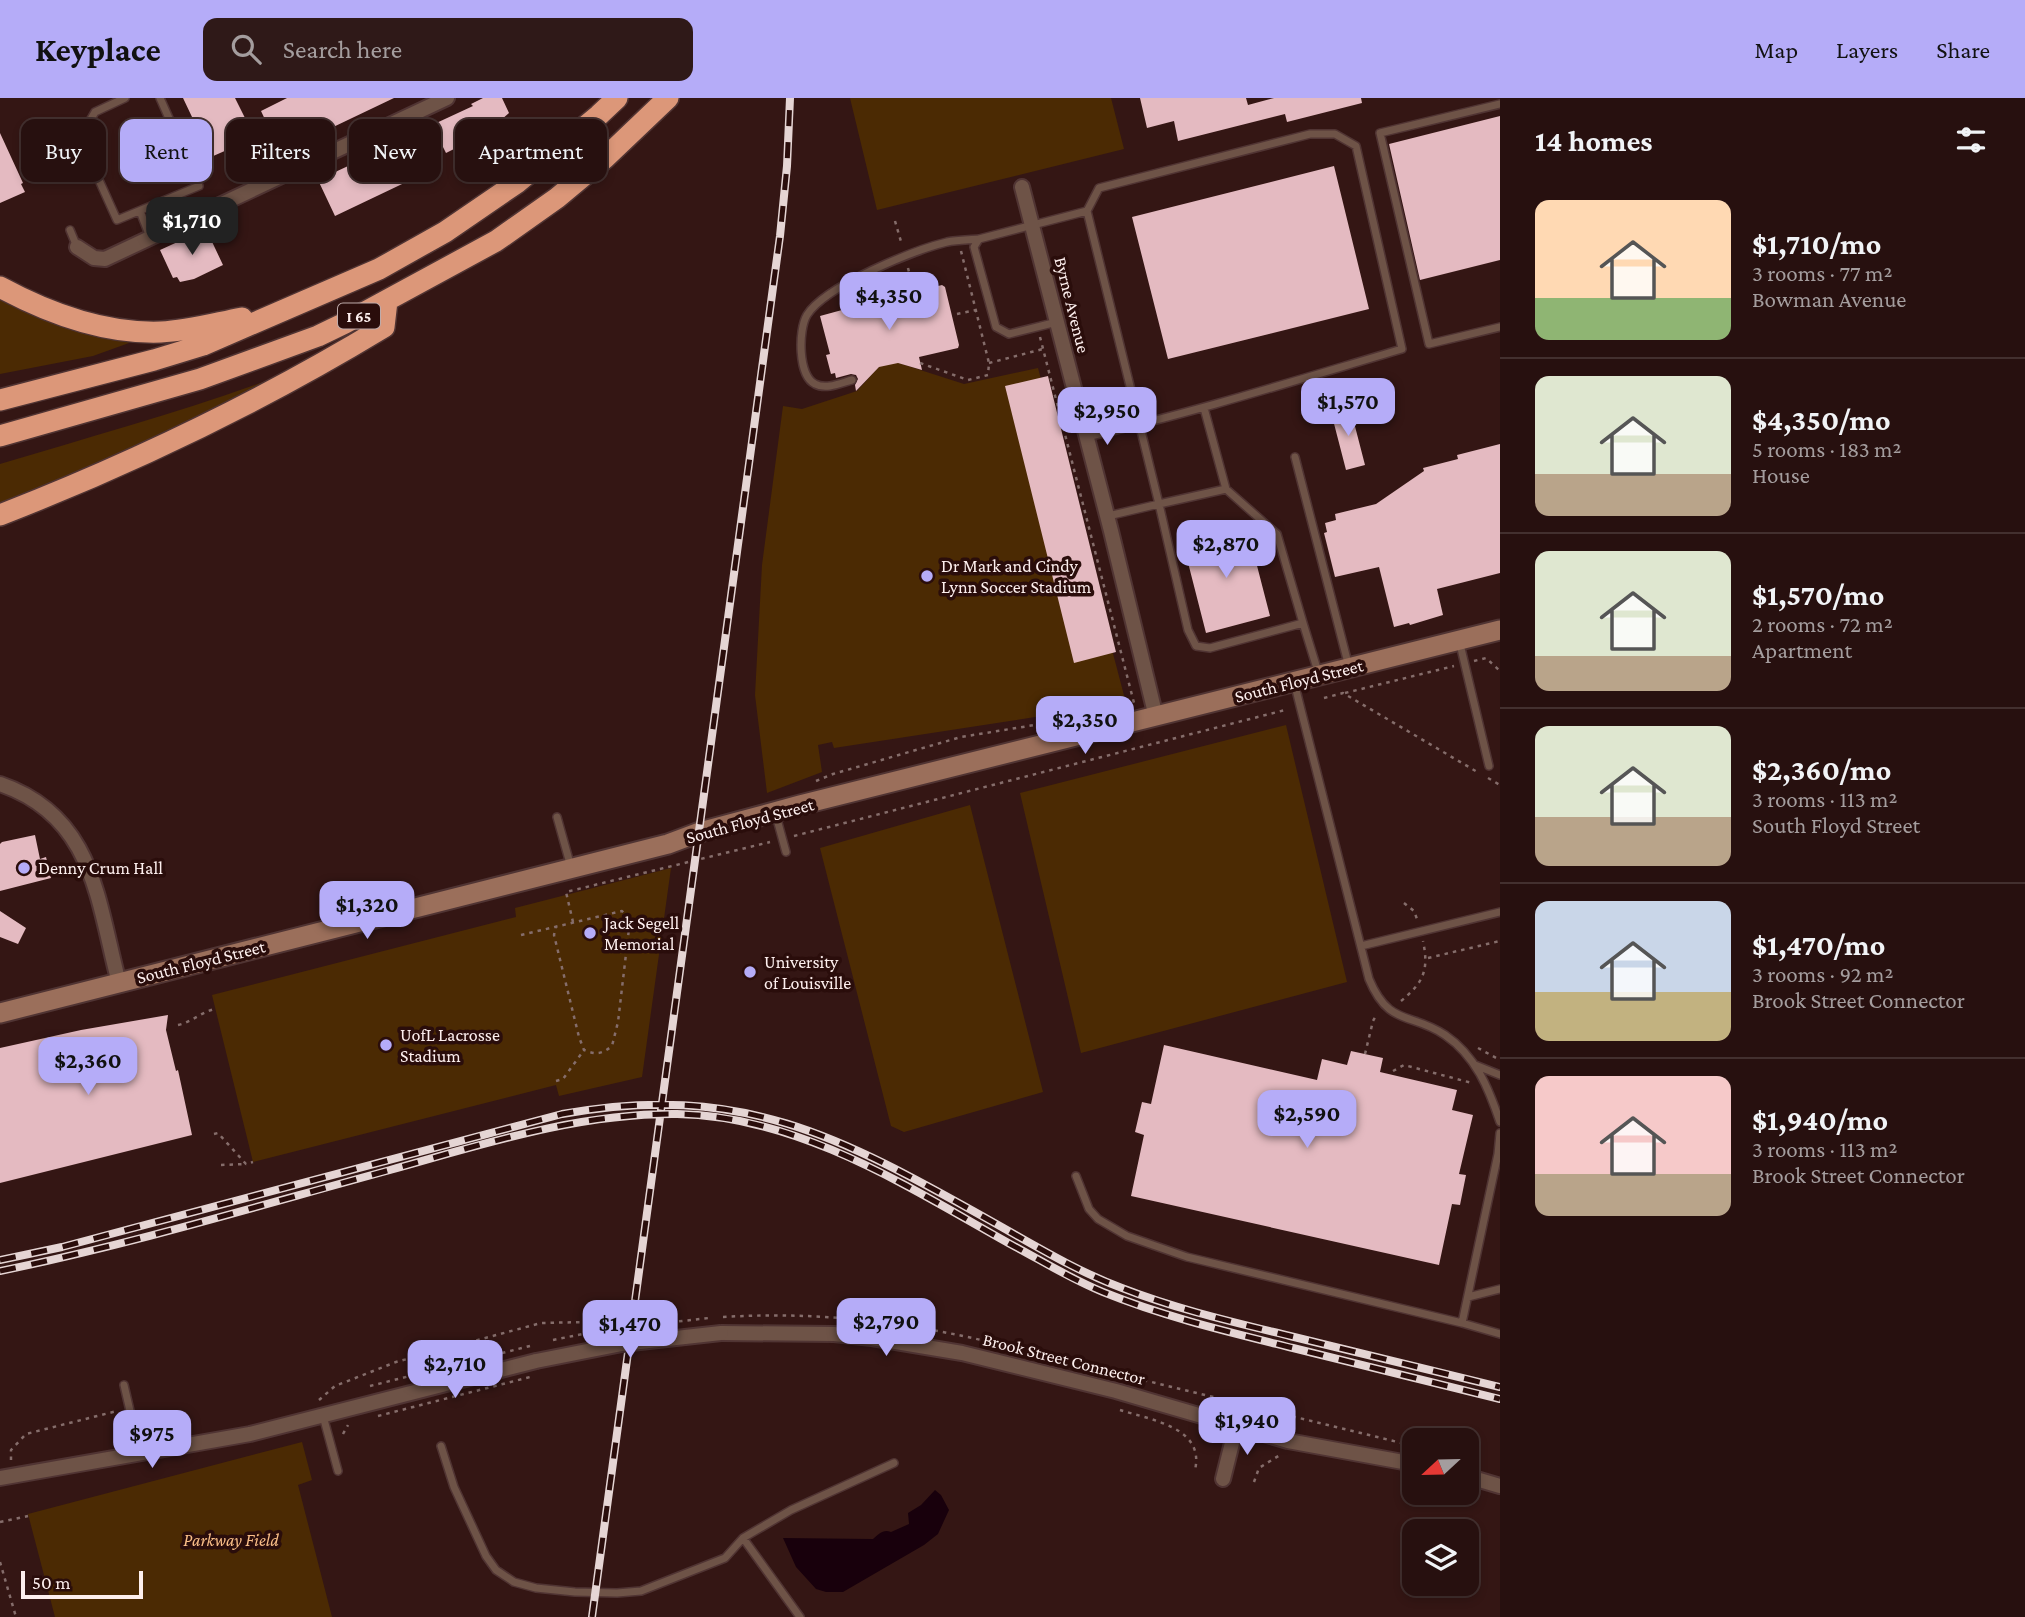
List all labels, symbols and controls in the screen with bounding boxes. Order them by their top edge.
search box [203,18,693,81]
icon: search [227,30,265,68]
text: Keyplace [35,31,161,68]
text: Search here [283,35,402,64]
text: Map [1754,36,1798,63]
text: Layers [1836,36,1898,63]
text: Share [1936,36,1990,63]
chip: Buy [21,119,106,182]
chip: Rent [120,119,212,182]
chip: Filters [226,119,335,182]
chip: New [349,119,441,182]
chip: Apartment [455,119,607,182]
icon: filters [1952,121,1990,159]
text: 14 homes [1535,124,1653,157]
pin: $1,710 [135,198,249,257]
text: $1,710 [162,207,222,233]
text: $1,710/mo [1752,227,1881,260]
icon: home [1591,228,1675,312]
street label: Byrne Avenue [1050,255,1094,355]
text: 3 rooms · 77 m² [1752,260,1892,286]
pin: $4,350 [832,272,946,332]
text: $4,350 [856,282,922,308]
text: Bowman Avenue [1752,286,1906,312]
road number: I 65 [338,304,380,328]
pin: $1,570 [1291,378,1405,438]
pin: $2,950 [1050,388,1164,447]
text: $1,570 [1317,388,1379,414]
text: $2,950 [1074,397,1141,423]
text: $4,350/mo [1752,403,1891,436]
icon: home [1591,404,1675,488]
text: 5 rooms · 183 m² [1752,436,1902,462]
text: House [1752,462,1810,488]
pin: $2,870 [1169,520,1283,580]
text: $2,870 [1193,530,1259,556]
place label: Dr Mark and Cindy Lynn Soccer Stadium [941,556,1092,597]
marker: Dr Mark and Cindy Lynn Soccer Stadium [919,568,935,584]
text: $1,570/mo [1752,578,1884,611]
icon: home [1591,579,1675,663]
text: 2 rooms · 72 m² [1752,611,1893,637]
text: Apartment [1752,637,1852,663]
street label: South Floyd Street [1233,655,1366,707]
pin: $2,350 [1028,696,1142,756]
text: $2,350 [1052,706,1118,732]
text: $2,360/mo [1752,753,1891,786]
icon: home [1591,754,1675,838]
text: 3 rooms · 113 m² [1752,786,1897,812]
street label: South Floyd Street [684,794,817,848]
text: South Floyd Street [1752,812,1920,838]
place label: Denny Crum Hall [38,858,163,878]
marker: Denny Crum Hall [16,860,32,876]
pin: $1,320 [310,882,424,941]
text: $1,320 [335,891,399,917]
place label: Jack Segell Memorial [602,913,680,954]
marker: Jack Segell Memorial [582,925,598,941]
text: $1,470/mo [1752,928,1885,961]
icon: home [1591,929,1675,1013]
street label: South Floyd Street [135,936,268,988]
place label: University of Louisville [764,952,851,993]
text: 3 rooms · 92 m² [1752,961,1893,987]
marker: University of Louisville [742,964,758,980]
text: Brook Street Connector [1752,987,1965,1013]
place label: UofL Lacrosse Stadium [400,1025,500,1066]
marker: UofL Lacrosse Stadium [378,1037,394,1053]
pin: $2,360 [31,1038,145,1097]
text: $2,360 [54,1047,122,1073]
pin: $2,590 [1250,1090,1364,1150]
text: $2,590 [1273,1100,1341,1126]
text: $1,940/mo [1752,1103,1888,1136]
icon: home [1591,1104,1675,1188]
text: 3 rooms · 113 m² [1752,1136,1897,1162]
text: Brook Street Connector [1752,1162,1965,1188]
pin: $2,790 [829,1298,943,1358]
pin: $1,470 [573,1300,687,1360]
text: $2,790 [853,1308,919,1334]
text: $1,470 [599,1310,661,1336]
street label: Brook Street Connector [981,1329,1148,1389]
pin: $2,710 [398,1340,512,1400]
text: $2,710 [424,1350,486,1376]
pin: $1,940 [1190,1398,1304,1457]
text: $1,940 [1215,1407,1279,1433]
pin: $975 [111,1410,193,1470]
text: $975 [129,1420,175,1446]
north arrow [1402,1428,1479,1505]
map controls [1402,1428,1479,1596]
button: layers [1402,1519,1479,1596]
park label: Parkway Field [183,1530,279,1550]
scale bar [21,1568,144,1600]
text: 50 m [32,1572,71,1593]

